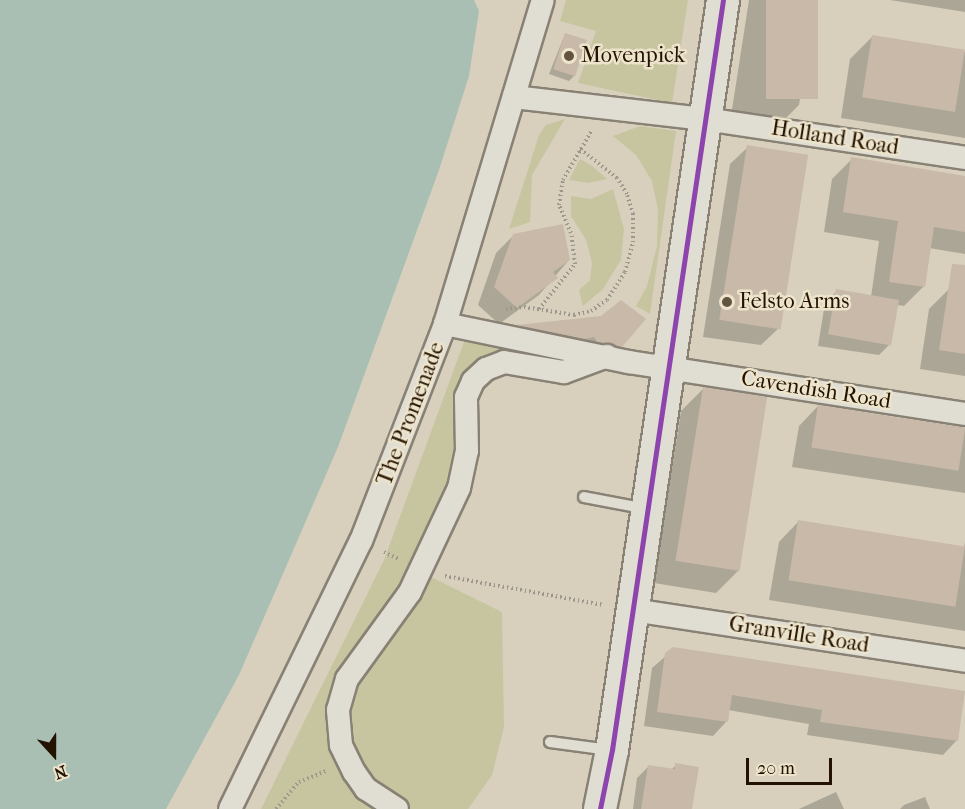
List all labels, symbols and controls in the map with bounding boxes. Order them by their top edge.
place label: Movenpick [581,43,685,69]
marker: Movenpick [562,49,576,63]
street label: Holland Road [769,115,901,161]
place label: Felsto Arms [739,289,849,315]
marker: Felsto Arms [720,295,734,309]
street label: The Promenade [372,339,450,489]
street label: Cavendish Road [739,365,893,415]
street label: Granville Road [727,611,871,659]
north arrow [24,725,84,785]
scale bar [749,746,834,784]
text: 20 m [757,758,795,779]
text: N [52,761,70,783]

